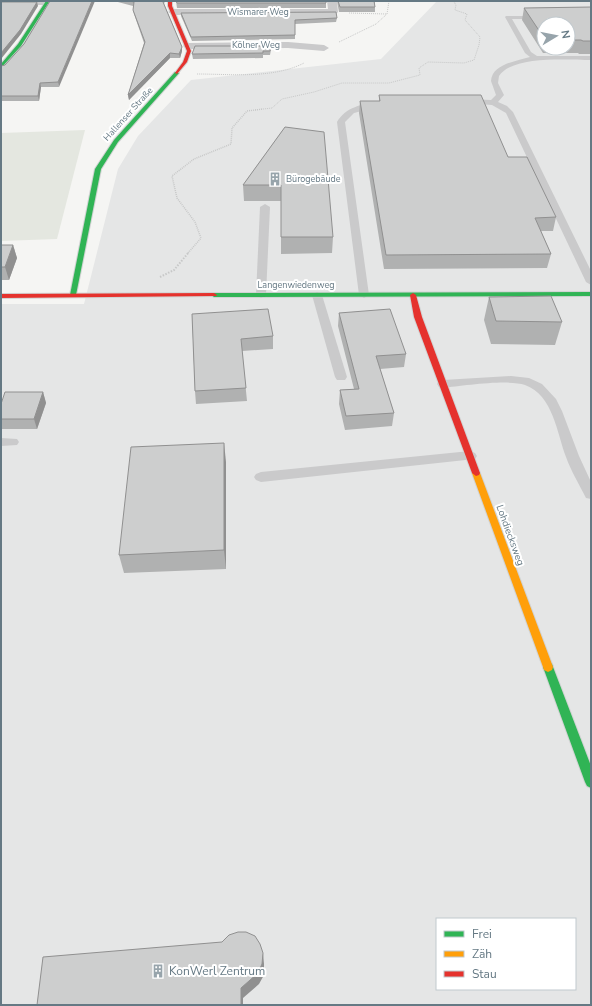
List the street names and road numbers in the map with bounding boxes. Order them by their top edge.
street label: Wismarer Weg [227,6,289,18]
street label: Kölner Weg [232,39,280,51]
street label: Hallenser Straße [101,84,155,143]
street label: Langenwiedenweg [257,279,335,291]
street label: Lohdiecksweg [493,503,528,568]

